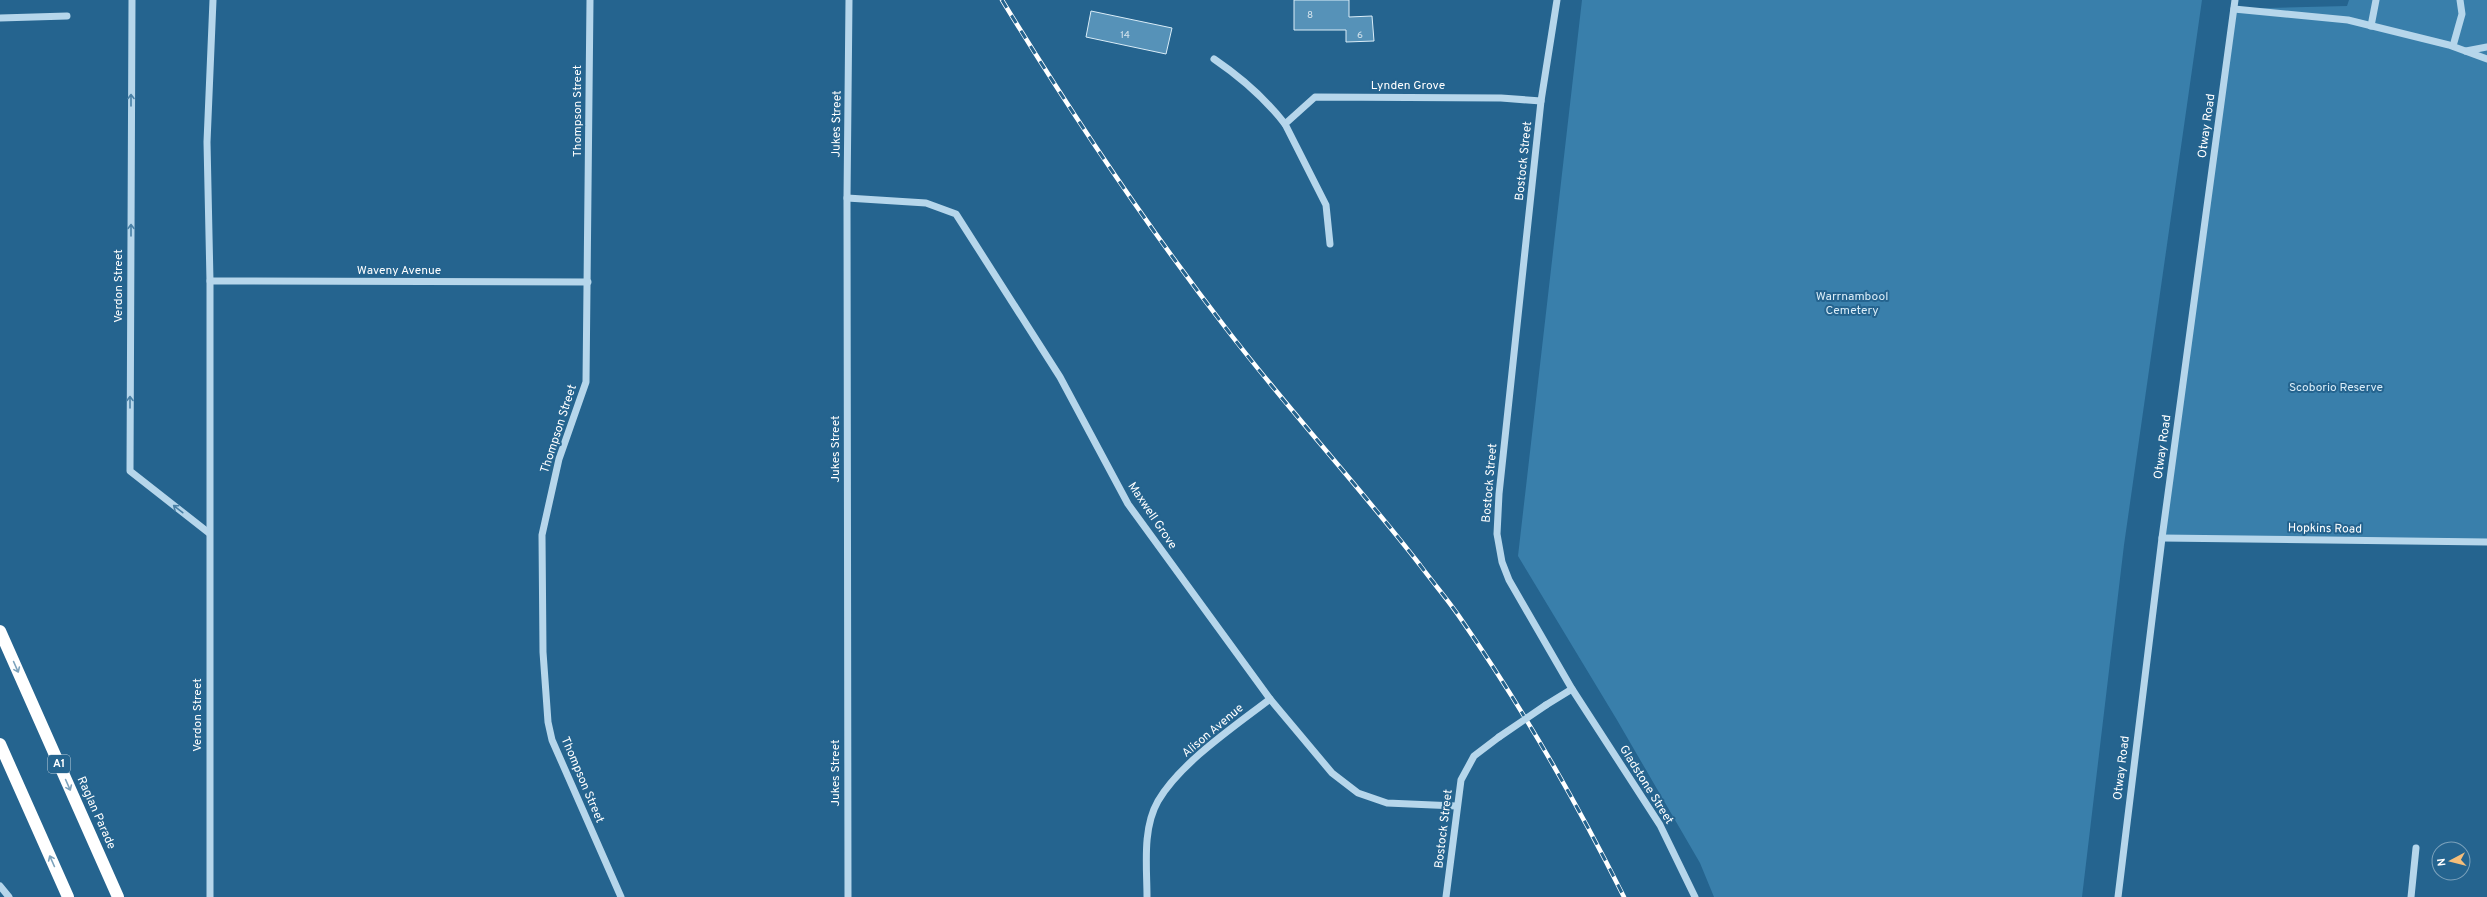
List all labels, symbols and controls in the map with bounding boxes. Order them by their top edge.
house number: 8 [1307,9,1313,22]
house number: 14 [1120,29,1130,42]
house number: 6 [1357,29,1363,42]
street label: Thompson Street [570,65,586,157]
street label: Lynden Grove [1371,78,1445,94]
street label: Jukes Street [828,90,846,158]
street label: Otway Road [2195,93,2219,159]
one-way arrow [127,94,135,107]
street label: Bostock Street [1512,121,1536,201]
one-way arrow [127,224,135,237]
street label: Verdon Street [111,249,127,323]
street label: Waveny Avenue [357,263,441,279]
park label: Warrnambool Cemetery [1816,289,1888,319]
park label: Scoborio Reserve [2289,380,2383,396]
street label: Thompson Street [537,383,581,475]
one-way arrow [126,396,134,409]
street label: Otway Road [2151,414,2175,480]
street label: Jukes Street [828,415,844,483]
street label: Bostock Street [1479,443,1501,523]
street label: Maxwell Grove [1124,479,1180,553]
one-way arrow [172,504,183,513]
street label: Hopkins Road [2288,520,2362,538]
one-way arrow [13,660,20,672]
street label: Verdon Street [190,678,206,752]
street label: Alison Avenue [1179,701,1247,761]
street label: Thompson Street [557,734,607,826]
street label: Otway Road [2110,735,2134,801]
street label: Jukes Street [828,739,844,807]
street label: Gladstone Street [1615,742,1677,828]
road number: A1 [48,755,70,773]
street label: Raglan Parade [73,774,119,852]
one-way arrow [65,779,72,791]
street label: Bostock Street [1431,789,1457,869]
north arrow [2431,841,2471,881]
one-way arrow [48,856,55,868]
text: N [2435,857,2449,867]

